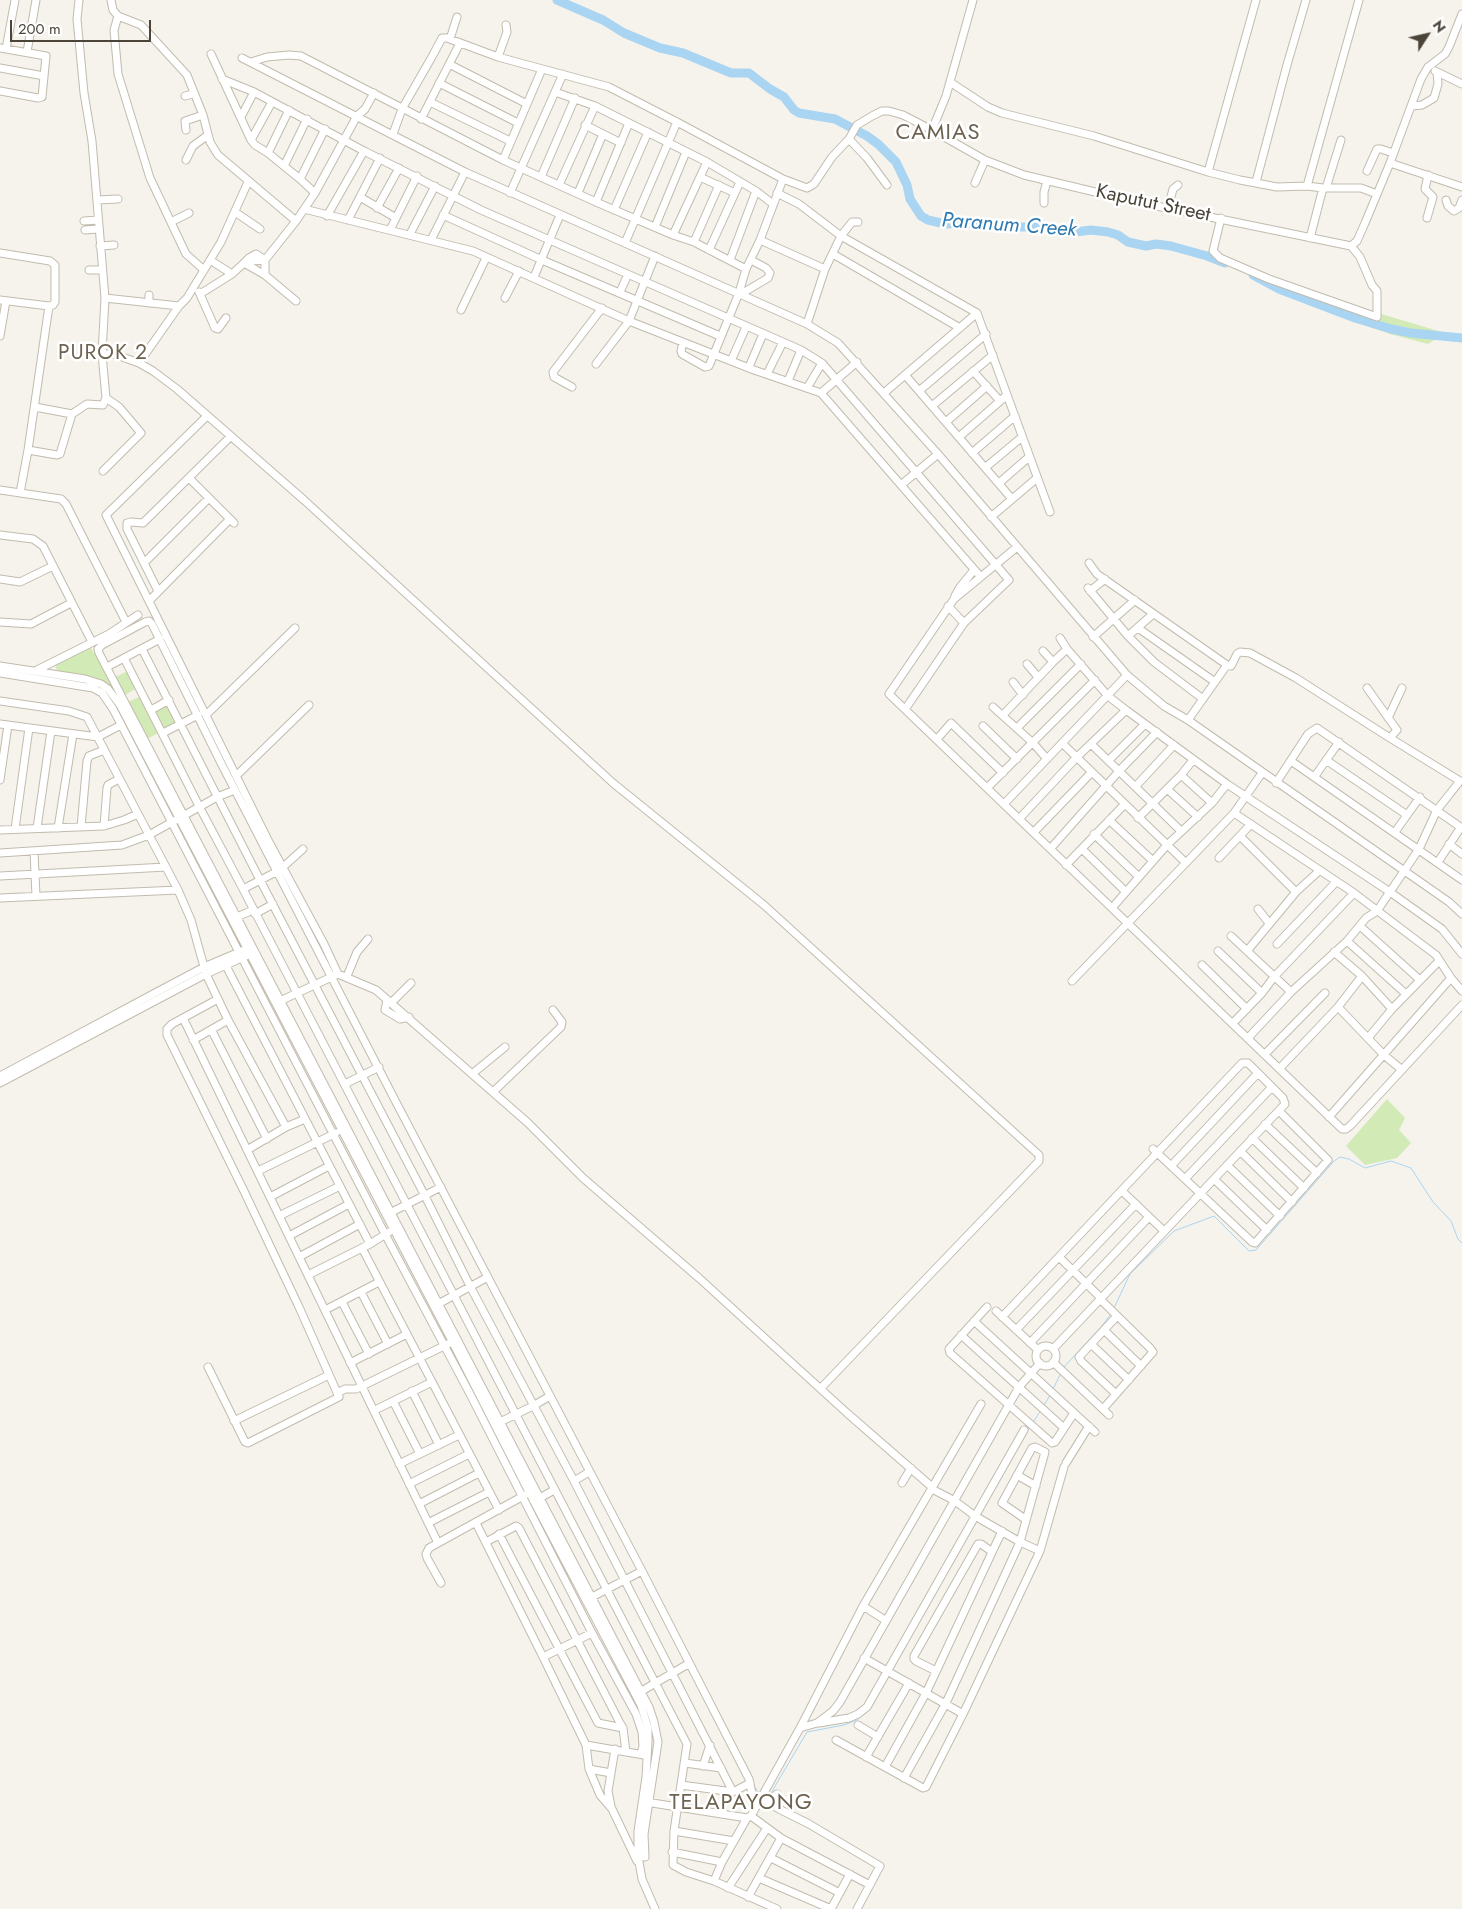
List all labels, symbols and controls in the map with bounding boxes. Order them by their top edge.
scale bar [12,10,154,42]
north arrow [1402,10,1452,60]
text: N [1428,16,1451,37]
text: 200 m [18,18,61,40]
district label: CAMIAS [895,121,981,147]
street label: Kaputut Street [1093,180,1213,228]
water label: Paranum Creek [941,209,1077,243]
district label: PUROK 2 [57,341,149,367]
district label: TELAPAYONG [668,1791,814,1817]

